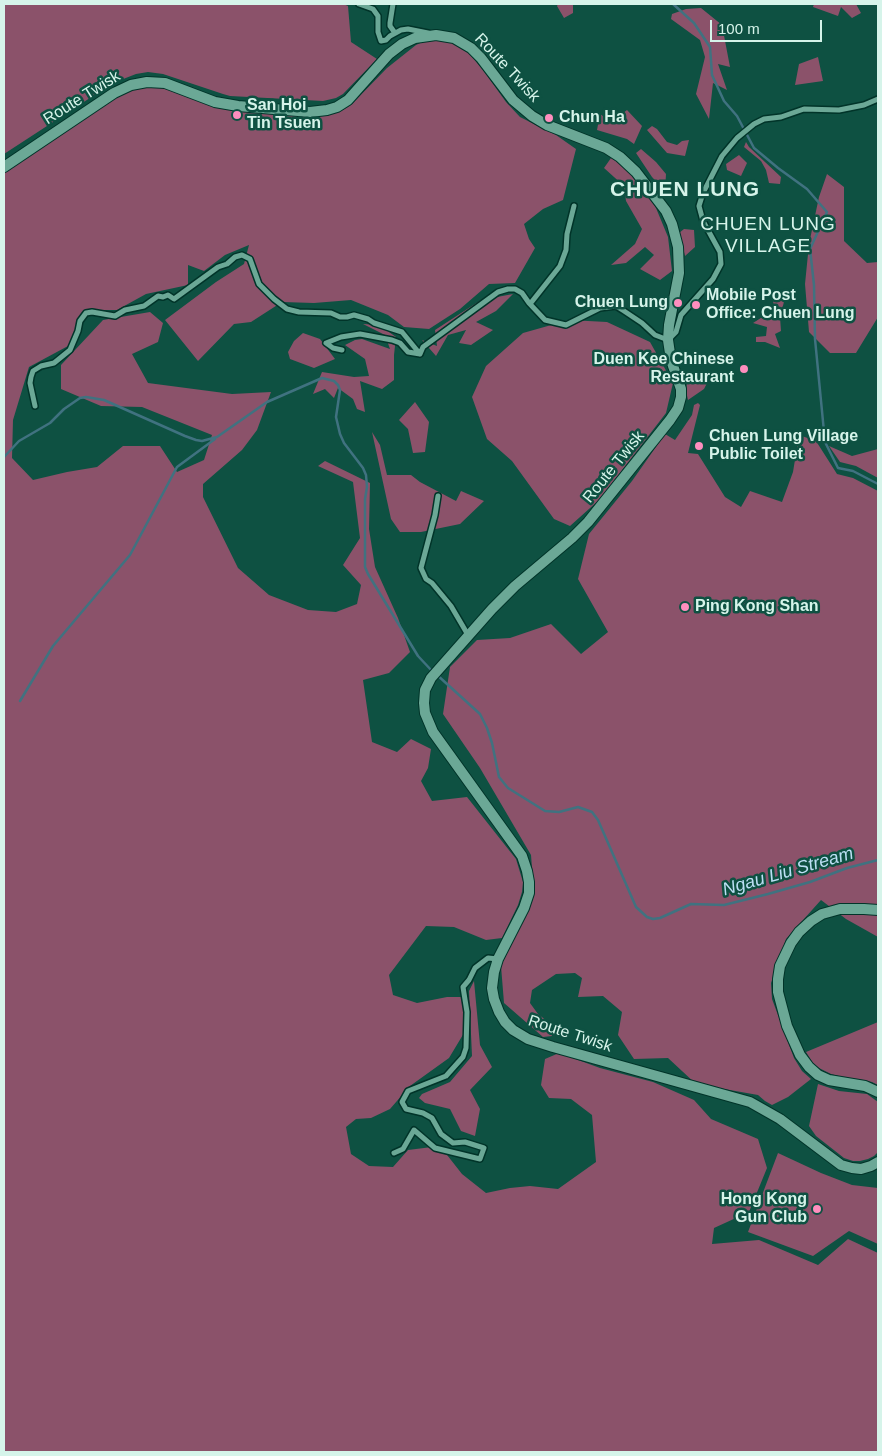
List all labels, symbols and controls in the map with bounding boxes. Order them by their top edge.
scale bar [712,10,824,42]
text: 100 m [718,20,760,37]
street label: Route Twisk [470,30,544,106]
street label: Route Twisk [40,67,124,129]
place label: San Hoi Tin Tsuen [247,96,321,134]
place label: Chun Ha [559,108,625,128]
marker: San Hoi Tin Tsuen [231,109,243,121]
marker: Chun Ha [543,112,555,124]
district label: CHUEN LUNG [609,177,761,203]
district label: CHUEN LUNG VILLAGE [699,214,837,258]
place label: Mobile Post Office: Chuen Lung [706,286,854,324]
place label: Chuen Lung [575,293,668,313]
marker: Chuen Lung [672,297,684,309]
marker: Mobile Post Office: Chuen Lung [690,299,702,311]
place label: Duen Kee Chinese Restaurant [594,350,734,388]
marker: Duen Kee Chinese Restaurant [738,363,750,375]
street label: Route Twisk [579,427,649,507]
place label: Chuen Lung Village Public Toilet [709,427,858,465]
marker: Chuen Lung Village Public Toilet [693,440,705,452]
place label: Ping Kong Shan [695,597,819,617]
marker: Ping Kong Shan [679,601,691,613]
water label: Ngau Liu Stream [720,843,856,901]
street label: Route Twisk [526,1011,614,1057]
place label: Hong Kong Gun Club [721,1190,807,1228]
marker: Hong Kong Gun Club [811,1203,823,1215]

